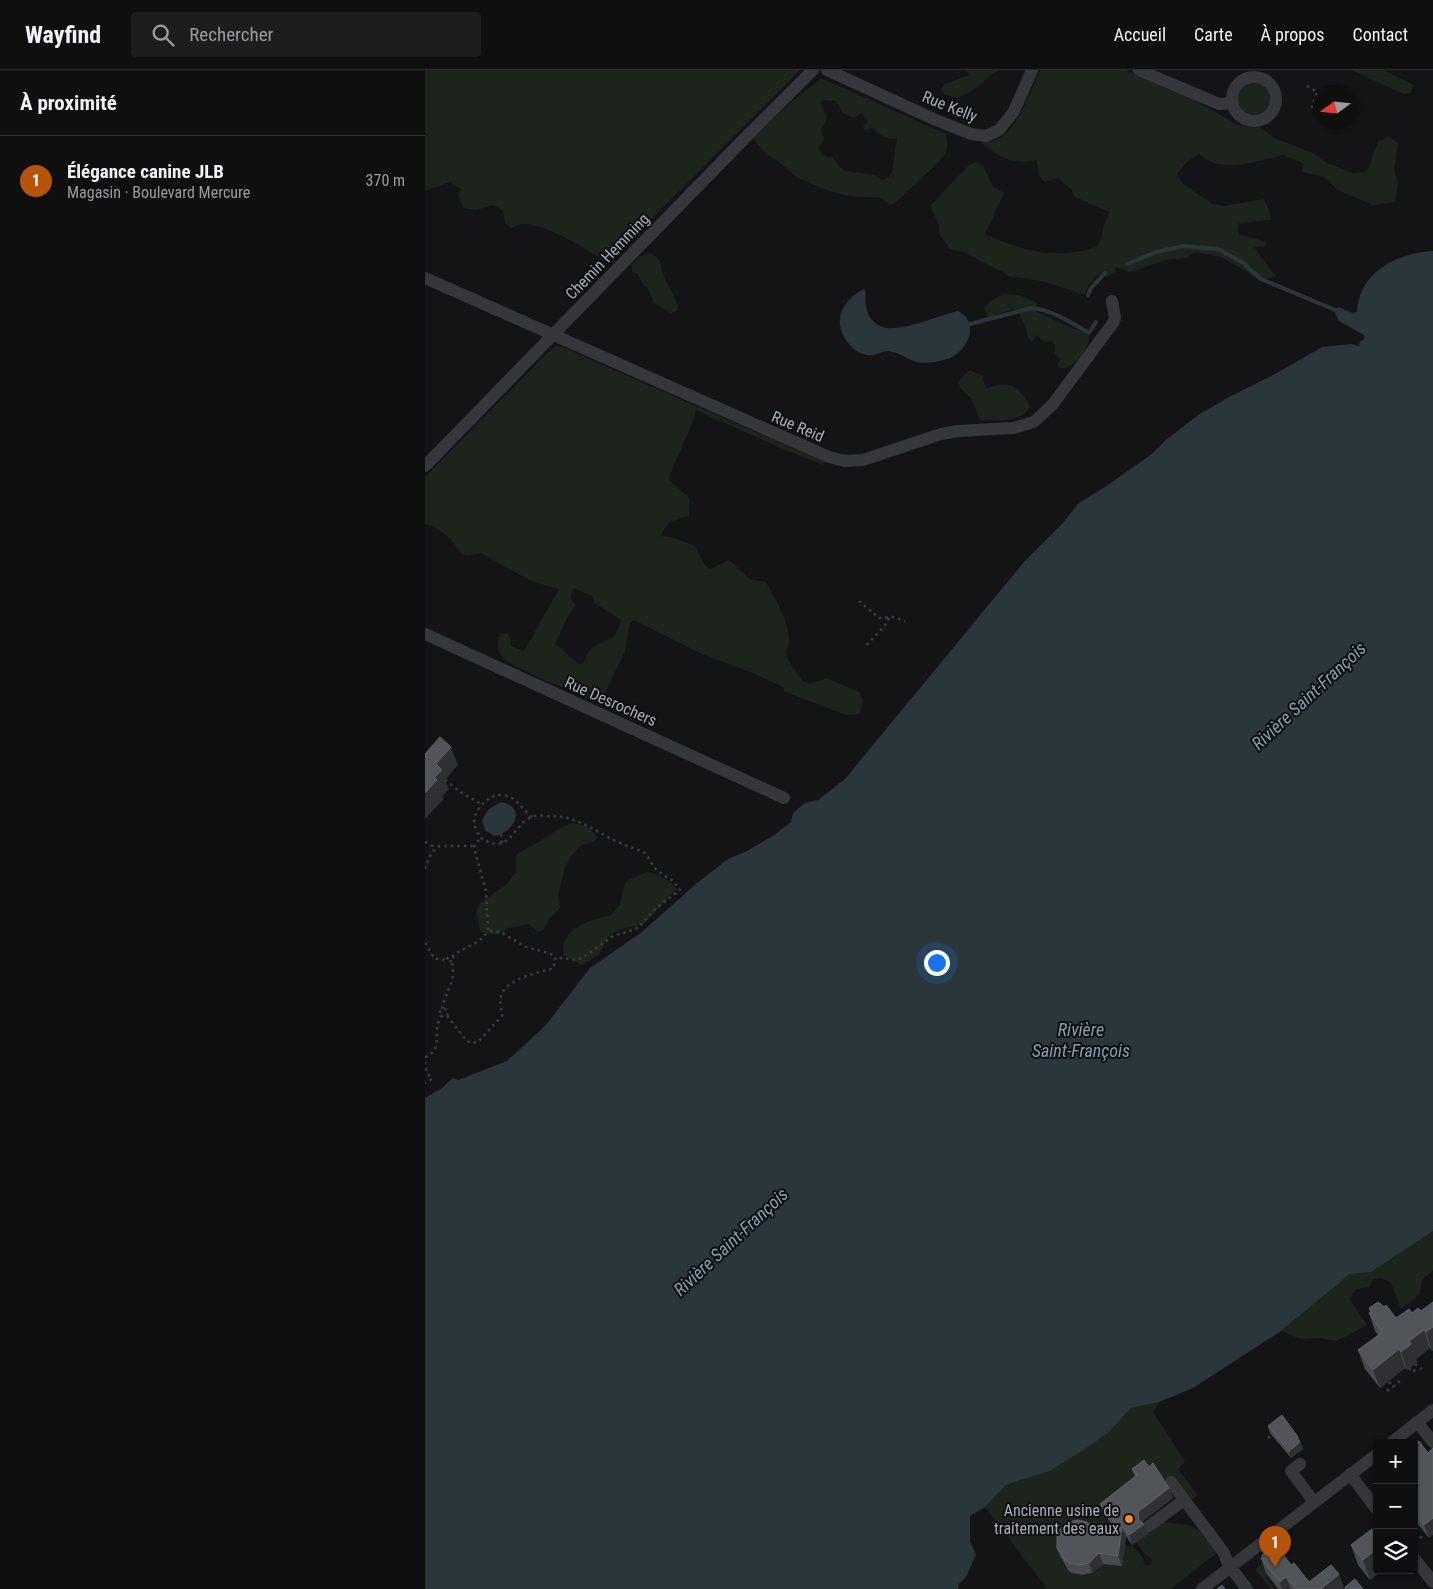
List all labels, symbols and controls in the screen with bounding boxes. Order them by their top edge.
search box [131,12,481,57]
text: Wayfind [25,21,101,49]
icon: search [149,21,177,49]
text: Rechercher [189,23,273,46]
text: Accueil [1114,24,1166,45]
text: Carte [1194,24,1233,45]
text: À propos [1261,24,1324,45]
text: Contact [1352,24,1408,45]
north arrow [1313,85,1358,130]
street label: Rue Kelly [920,87,980,126]
text: À proximité [20,91,117,115]
text: Élégance canine JLB [67,160,224,183]
text: 1 [32,171,40,190]
text: 370 m [366,171,405,190]
text: Magasin · Boulevard Mercure [67,183,250,202]
street label: Chemin Hemming [562,209,653,303]
street label: Rue Reid [769,407,827,446]
water label: Rivière Saint-François [1247,637,1370,754]
street label: Rue Desrochers [562,673,660,730]
your location [924,950,950,976]
water label: Rivière Saint-François [1032,1019,1130,1061]
water label: Rivière Saint-François [669,1183,792,1300]
map controls [1373,1439,1418,1574]
button: + [1373,1439,1418,1484]
button: − [1373,1484,1418,1529]
place label: Ancienne usine de traitement des eaux [994,1501,1119,1538]
marker: Ancienne usine de traitement des eaux [1123,1513,1135,1525]
pin: 1 [1259,1526,1291,1567]
button: layers [1373,1529,1418,1574]

